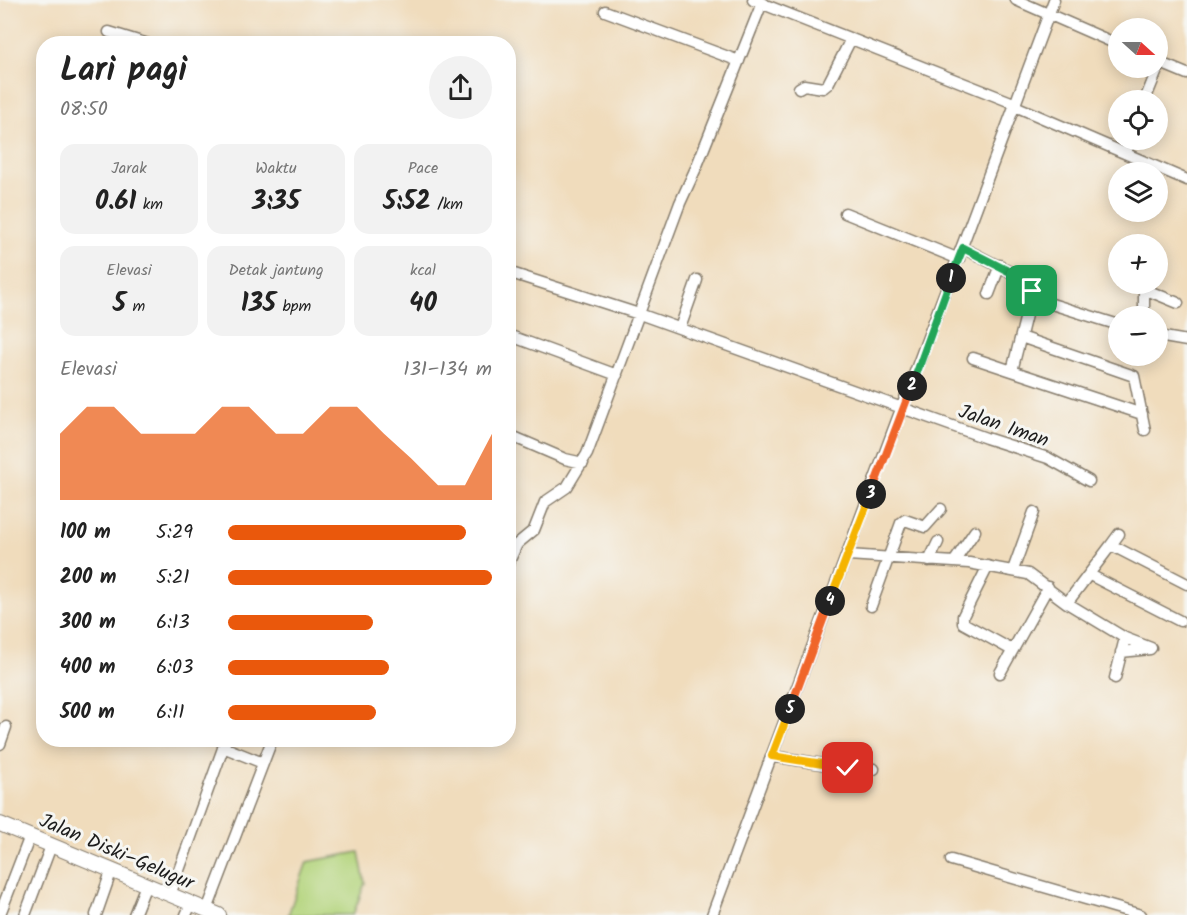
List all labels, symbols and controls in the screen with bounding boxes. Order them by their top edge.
north arrow [1108,18,1168,78]
map controls [1108,18,1168,366]
text: Lari pagi [60,45,187,98]
button: share [429,56,492,119]
button: locate [1108,90,1168,150]
text: 08:50 [60,94,108,126]
text: Jarak [111,156,147,181]
text: Waktu [255,156,297,181]
text: Pace [408,156,438,181]
button: layers [1108,162,1168,222]
text: 0.61 [95,181,136,223]
text: 3:35 [252,181,300,223]
text: 5:52 [383,181,431,223]
text: km [136,192,163,217]
text: /km [431,192,463,217]
button: + [1108,234,1168,294]
text: Elevasi [106,258,152,283]
text: Detak jantung [228,258,324,283]
text: kcal [410,258,436,283]
pin: 1 [936,263,966,293]
text: 1 [949,265,953,290]
pin [1006,265,1057,316]
icon: arrive [1015,274,1048,307]
text: 5 [113,283,126,325]
text: 135 [241,283,276,325]
text: 40 [409,283,437,325]
text: m [126,294,145,319]
text: bpm [276,294,311,319]
button: − [1108,306,1168,366]
text: Elevasi [60,354,117,386]
text: 131–134 m [403,354,492,386]
pin: 2 [897,371,927,401]
text: 2 [907,373,917,398]
street label: Jalan Iman [954,396,1053,457]
pin: 3 [856,479,886,509]
text: 3 [867,481,875,506]
text: 100 m [60,517,111,549]
text: 5:29 [156,517,193,549]
text: 200 m [60,562,116,594]
text: 5:21 [156,562,190,594]
pin: 4 [815,586,845,616]
text: 4 [826,588,834,613]
text: 300 m [60,607,116,639]
text: 6:13 [156,607,190,639]
text: 400 m [60,652,116,684]
text: 6:03 [156,652,193,684]
pin: 5 [775,694,805,724]
text: 5 [786,696,794,721]
text: 500 m [60,697,115,729]
text: 6:11 [156,697,185,729]
pin [822,742,873,793]
icon: check [831,751,864,784]
street label: Jalan Diski–Gelugur [34,806,200,900]

